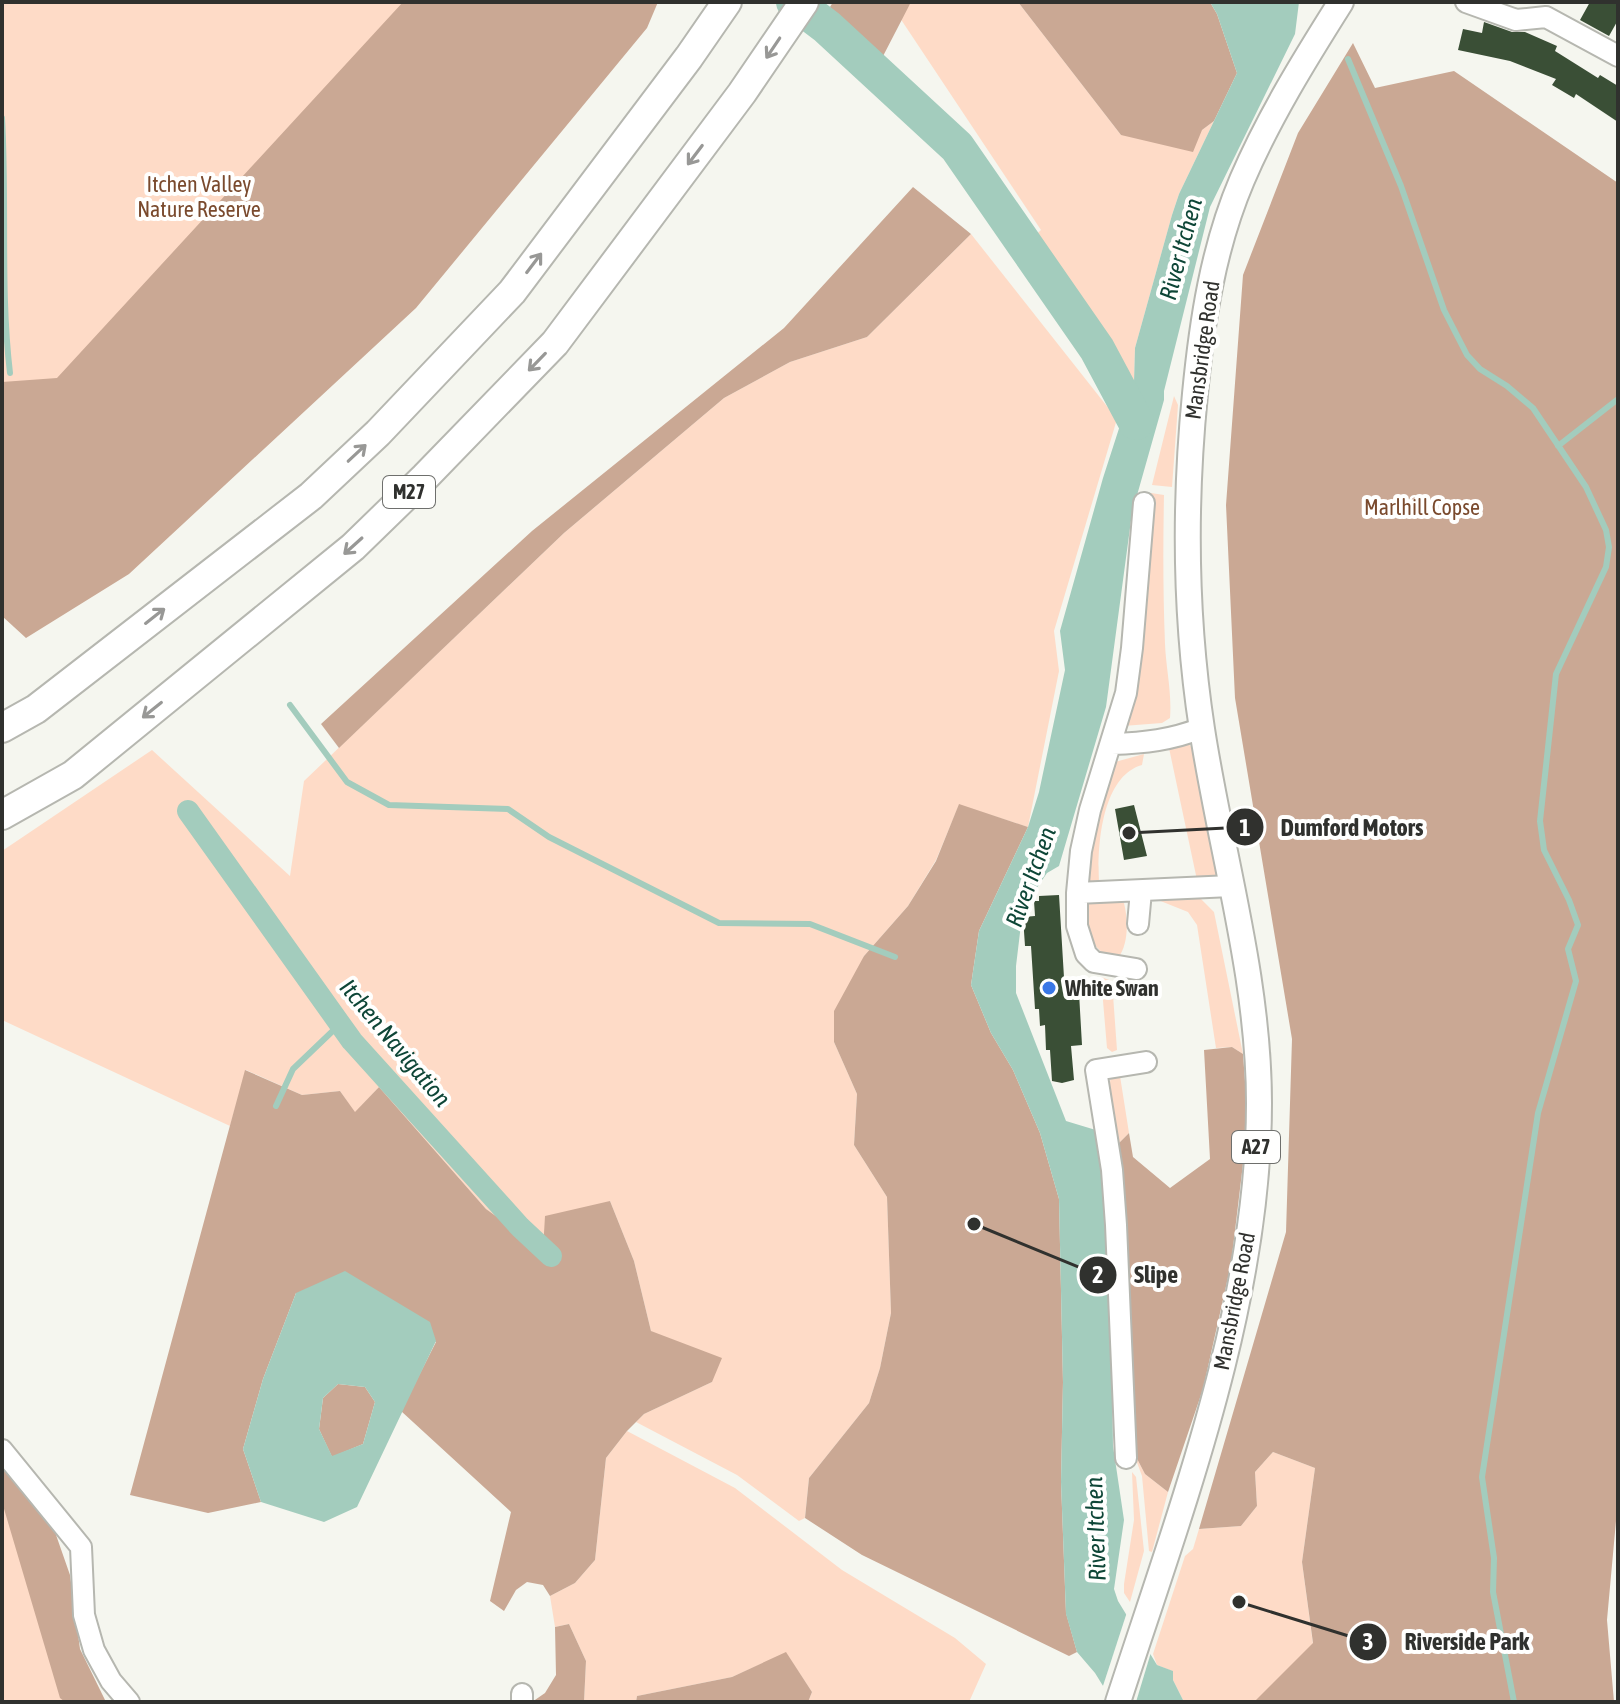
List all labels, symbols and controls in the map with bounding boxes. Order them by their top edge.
one-way arrow [765,36,781,58]
one-way arrow [687,144,703,166]
park label: Itchen Valley Nature Reserve [137,171,261,222]
water label: River Itchen [1154,195,1207,303]
one-way arrow [525,252,542,274]
street label: Mansbridge Road [1179,279,1225,421]
one-way arrow [528,351,547,371]
one-way arrow [347,443,367,462]
road number: M27 [383,476,435,508]
park label: Marlhill Copse [1364,494,1480,520]
one-way arrow [344,536,364,554]
one-way arrow [144,608,165,625]
one-way arrow [142,702,163,719]
callout: Dumford Motors [1225,803,1440,851]
text: 1 [1239,814,1251,841]
text: Dumford Motors [1281,814,1424,841]
water label: River Itchen [1000,823,1061,930]
water label: Itchen Navigation [335,974,456,1112]
place label: White Swan [1064,975,1159,1001]
marker: White Swan [1040,979,1058,997]
road number: A27 [1232,1131,1280,1163]
street label: Mansbridge Road [1208,1230,1260,1372]
callout: Slipe [1078,1251,1194,1299]
text: 2 [1092,1261,1104,1288]
text: Slipe [1134,1261,1178,1288]
water label: River Itchen [1080,1476,1111,1582]
callout: Riverside Park [1348,1618,1545,1666]
text: 3 [1362,1628,1374,1655]
text: Riverside Park [1405,1628,1530,1655]

